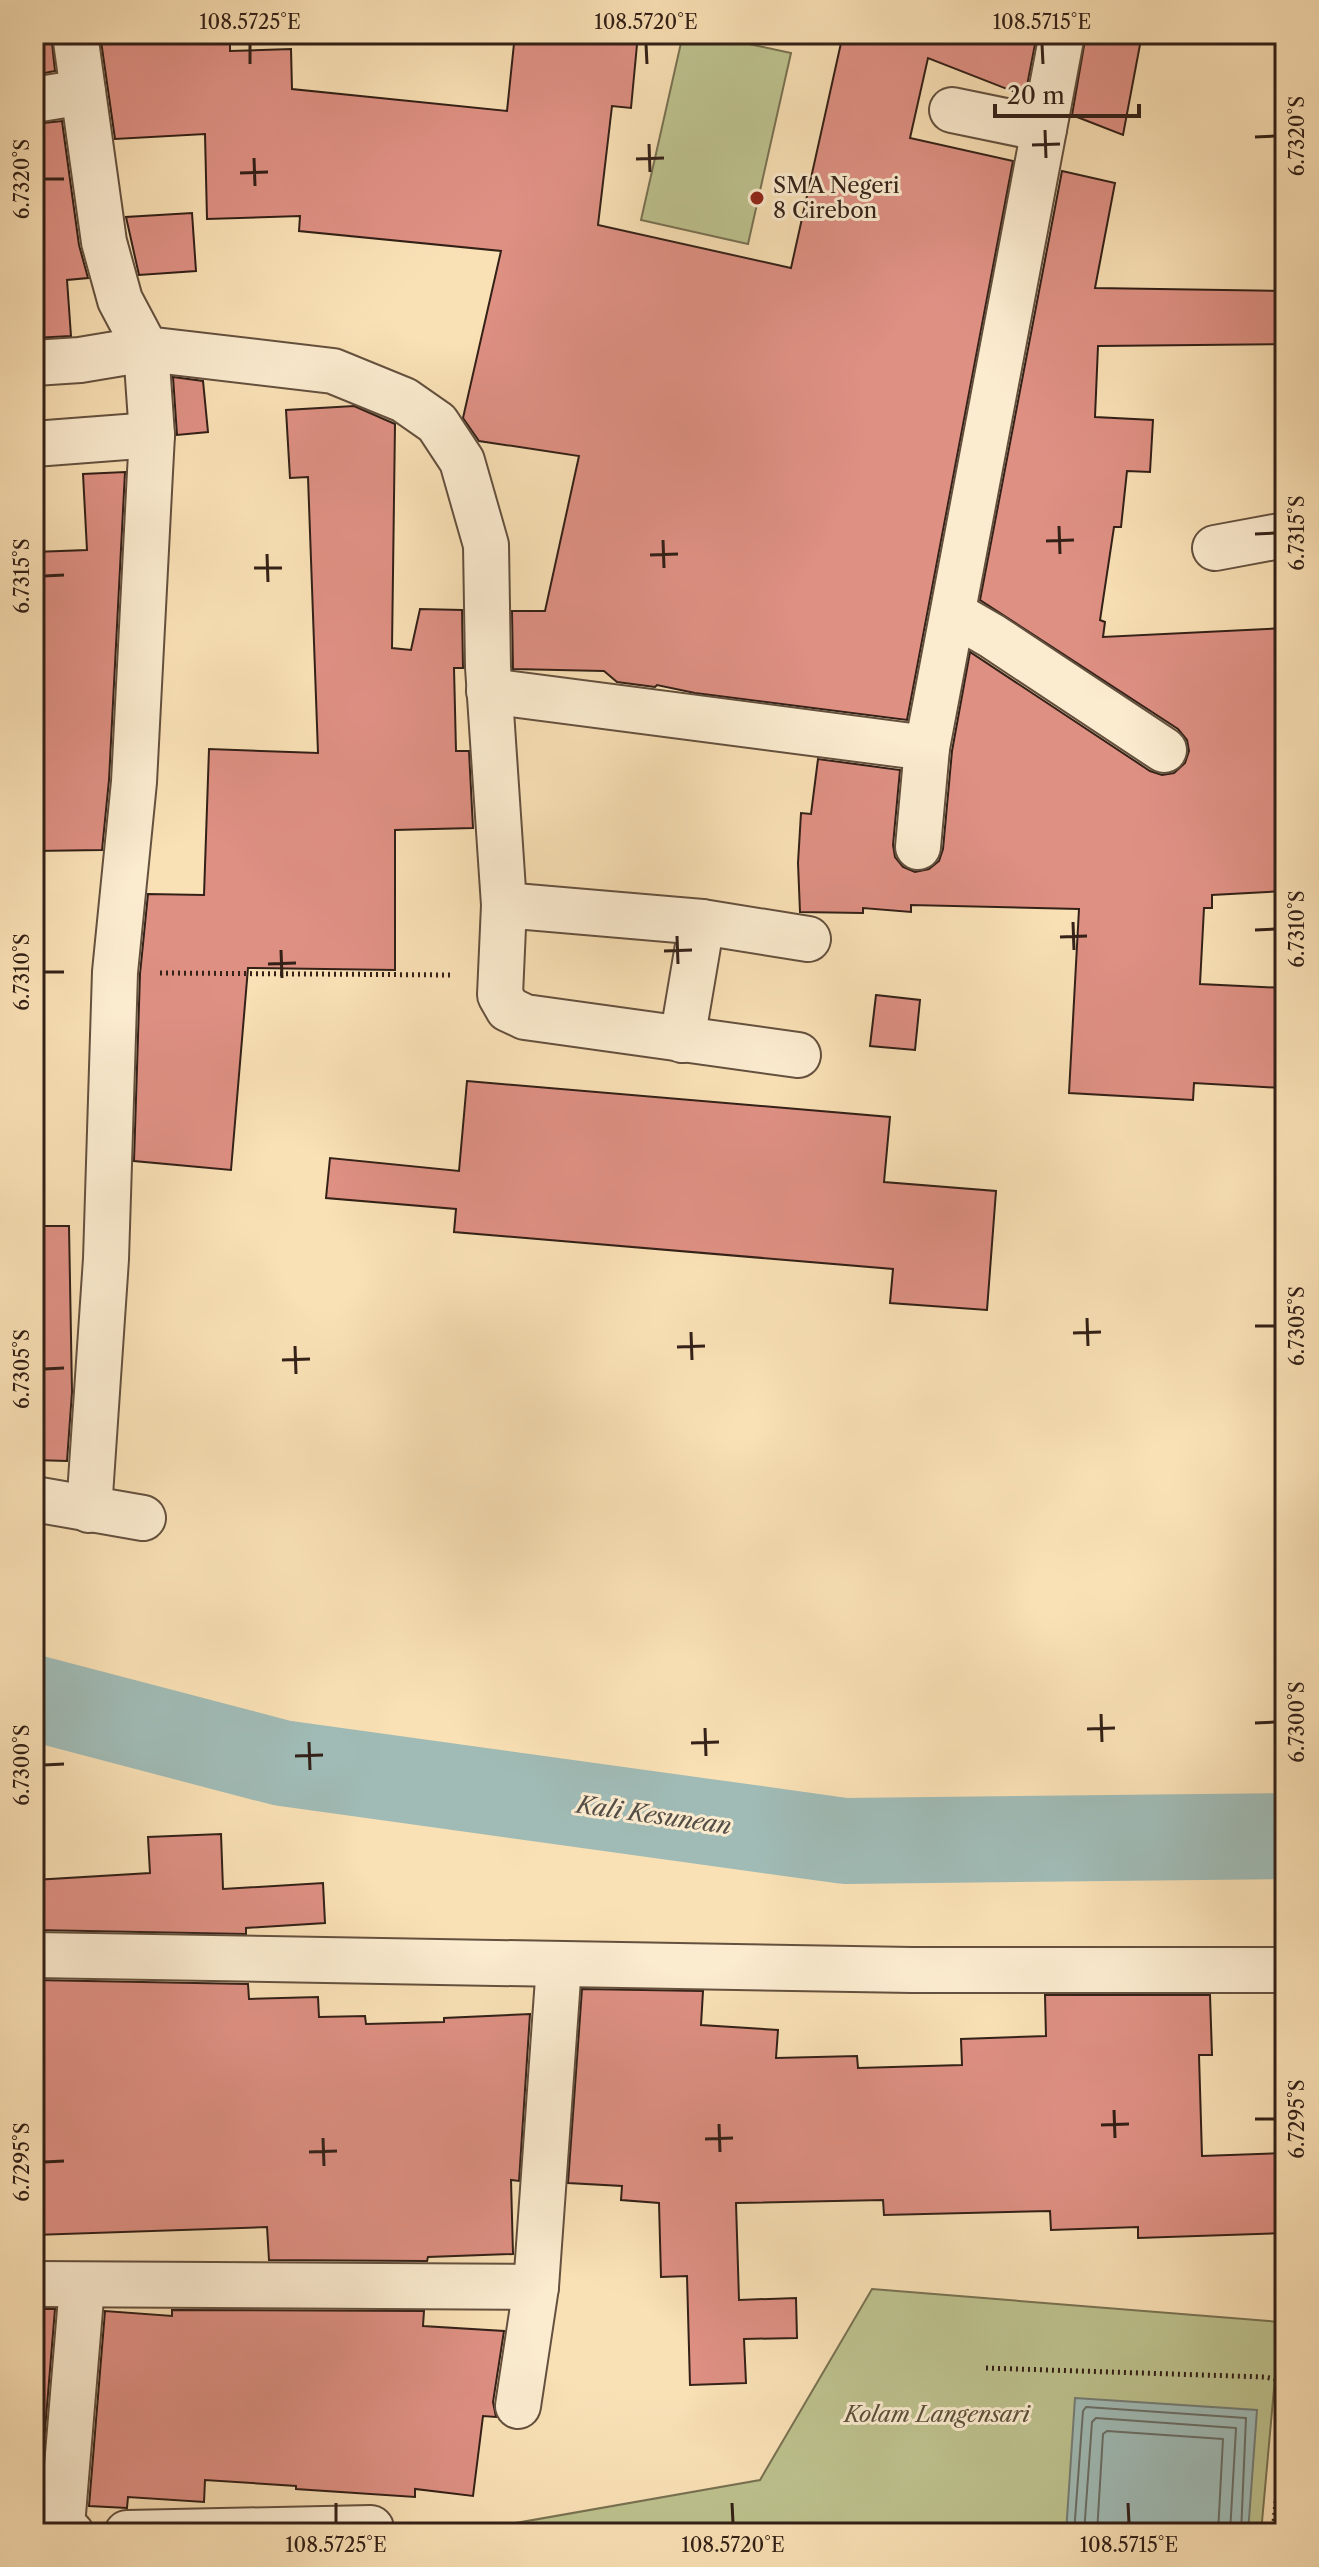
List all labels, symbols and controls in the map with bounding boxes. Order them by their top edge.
text: 108.5725°E [199,10,301,34]
text: 108.5720°E [594,10,698,34]
text: 108.5715°E [993,10,1091,34]
scale bar [995,68,1139,118]
text: 20 m [1007,81,1065,110]
text: 6.7320°S [1285,96,1309,176]
text: 6.7320°S [10,139,34,219]
place label: SMA Negeri 8 Cirebon [773,172,900,224]
marker: SMA Negeri 8 Cirebon [748,189,766,207]
text: 6.7315°S [1285,495,1309,571]
text: 6.7315°S [10,538,34,614]
text: 6.7310°S [1285,890,1309,968]
text: 6.7310°S [10,933,34,1011]
text: 6.7305°S [1285,1286,1309,1366]
text: 6.7305°S [10,1329,34,1409]
text: 6.7300°S [1285,1681,1309,1763]
text: 6.7300°S [10,1724,34,1806]
water label: Kali Kesunean [573,1789,733,1840]
text: 6.7295°S [1285,2079,1309,2159]
text: 6.7295°S [10,2122,34,2202]
park label: Kolam Langensari [842,2401,1031,2428]
text: 108.5725°E [285,2533,387,2557]
text: 108.5720°E [681,2533,785,2557]
text: 108.5715°E [1080,2533,1178,2557]

